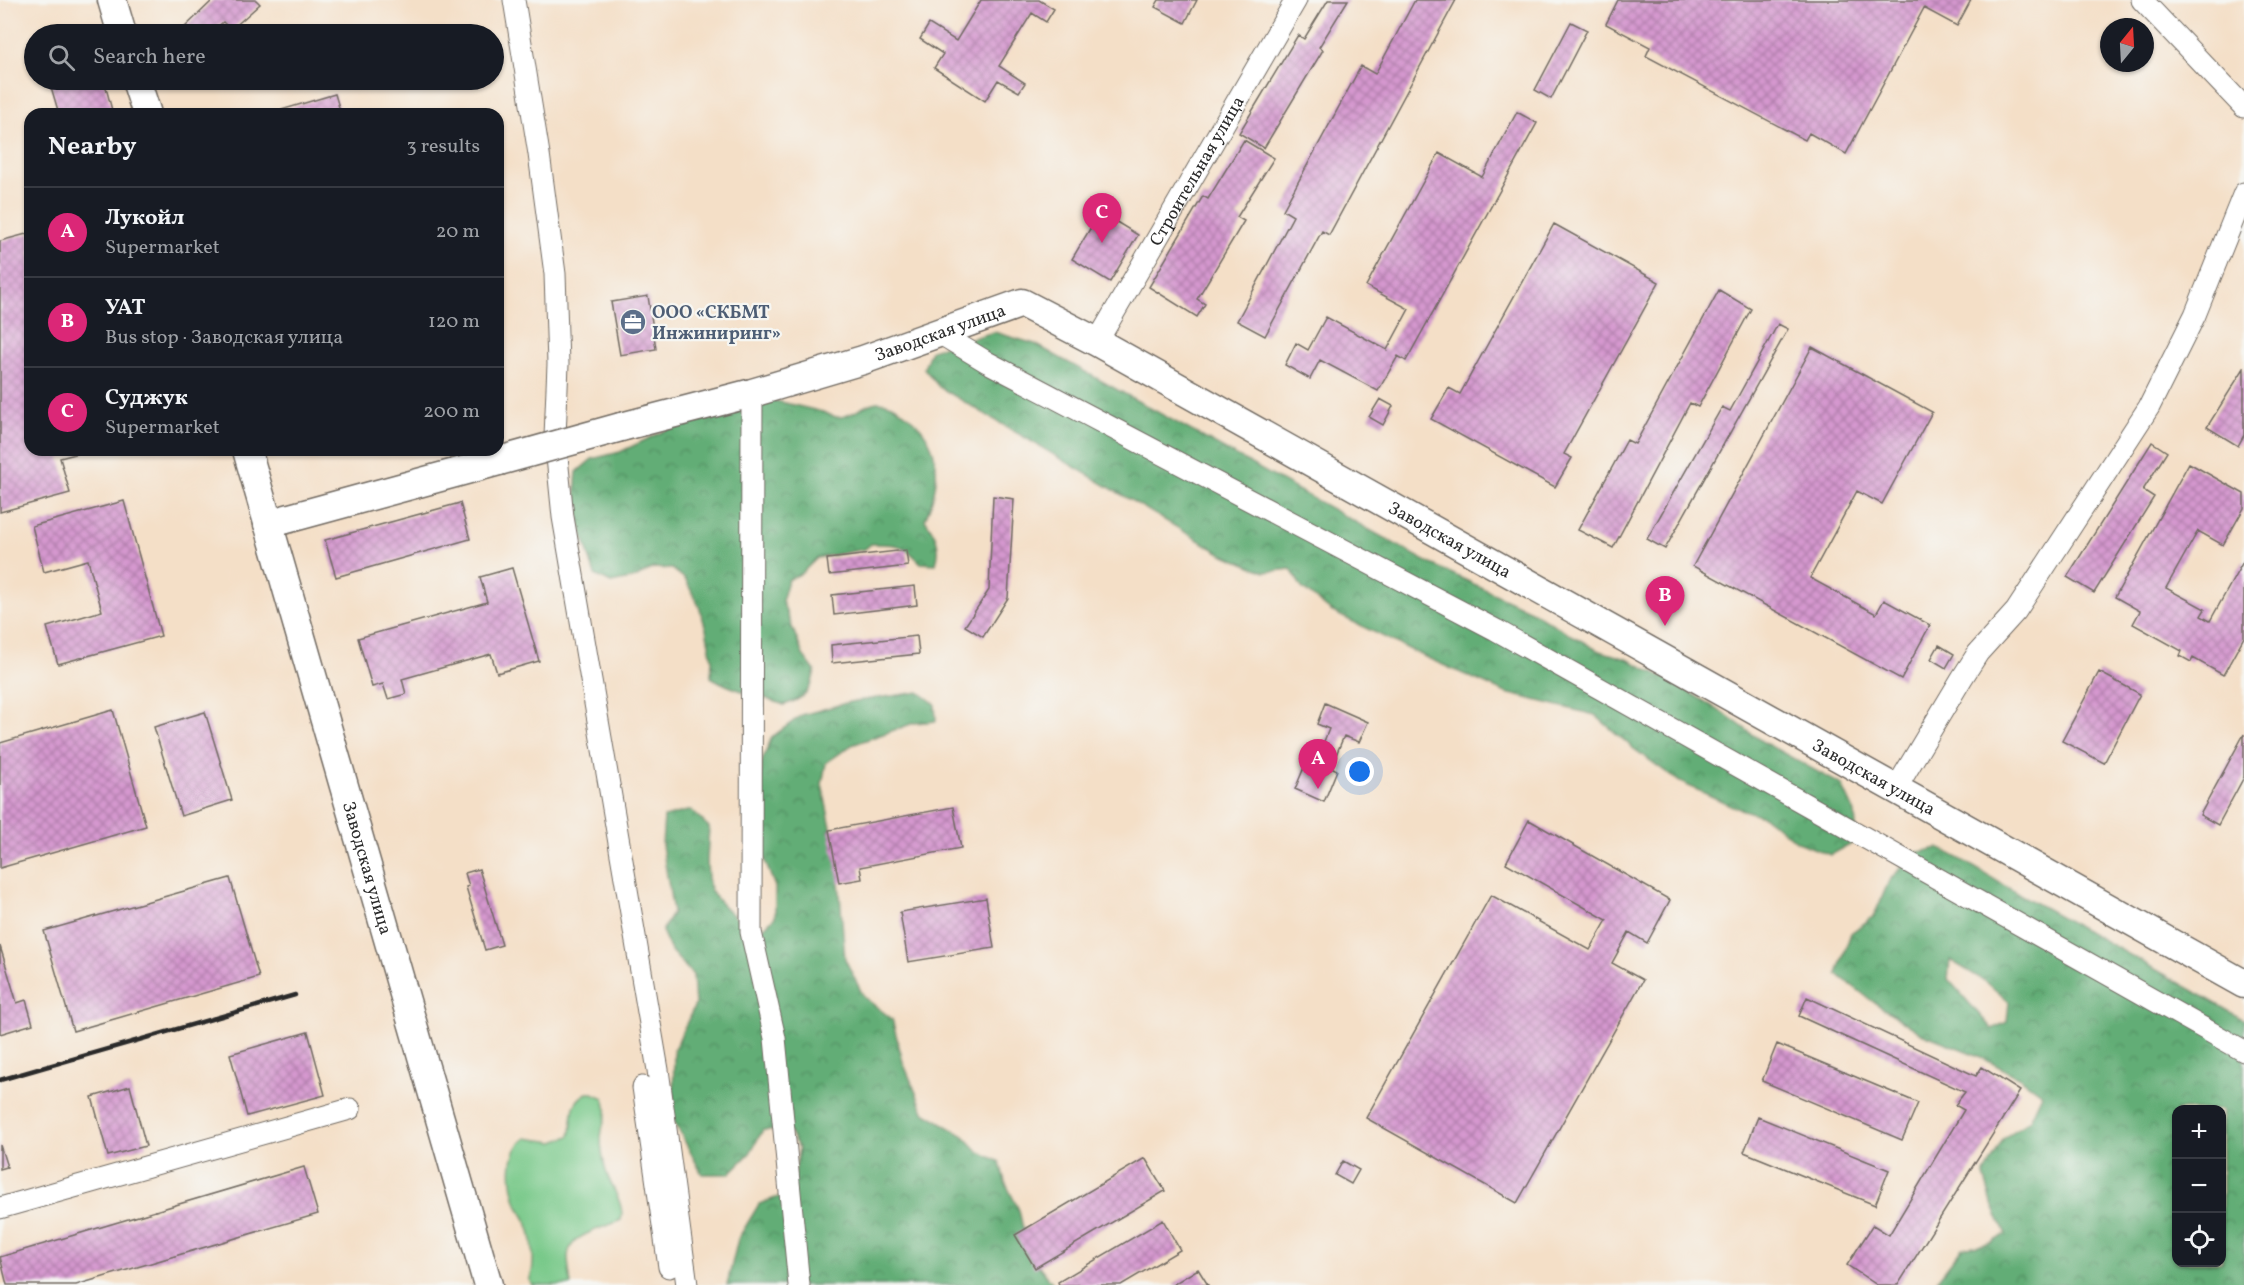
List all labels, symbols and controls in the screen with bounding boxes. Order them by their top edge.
north arrow [2100,18,2154,72]
search box [24,24,504,90]
icon: search [45,41,78,74]
text: Search here [93,42,206,73]
street label: Строительная улица [1144,92,1251,251]
text: Nearby [48,129,137,165]
text: 3 results [406,133,480,161]
pin: C [1082,194,1122,243]
text: Лукойл [105,203,184,234]
text: A [60,218,75,246]
text: 20 m [436,218,480,246]
text: Supermarket [105,234,220,262]
text: УАТ [105,293,146,324]
street label: Заводская улица [872,299,1009,369]
place label: ООО «СКБМТ Инжиниринг» [652,301,781,347]
office icon: ООО «СКБМТ Инжиниринг» [618,307,648,337]
text: B [61,308,74,336]
text: 120 m [428,308,480,336]
text: Bus stop · Заводская улица [105,324,343,352]
text: Суджук [105,383,188,414]
text: C [61,398,74,426]
text: 200 m [423,398,480,426]
text: Supermarket [105,414,220,442]
street label: Заводская улица [1383,496,1515,585]
pin: B [1646,576,1684,626]
street label: Заводская улица [1807,734,1939,823]
pin: A [1298,740,1338,789]
your location [1345,757,1374,786]
street label: Заводская улица [335,799,397,938]
map controls [2172,1105,2226,1267]
button: + [2172,1105,2226,1159]
button: − [2172,1159,2226,1213]
button: locate [2172,1213,2226,1267]

